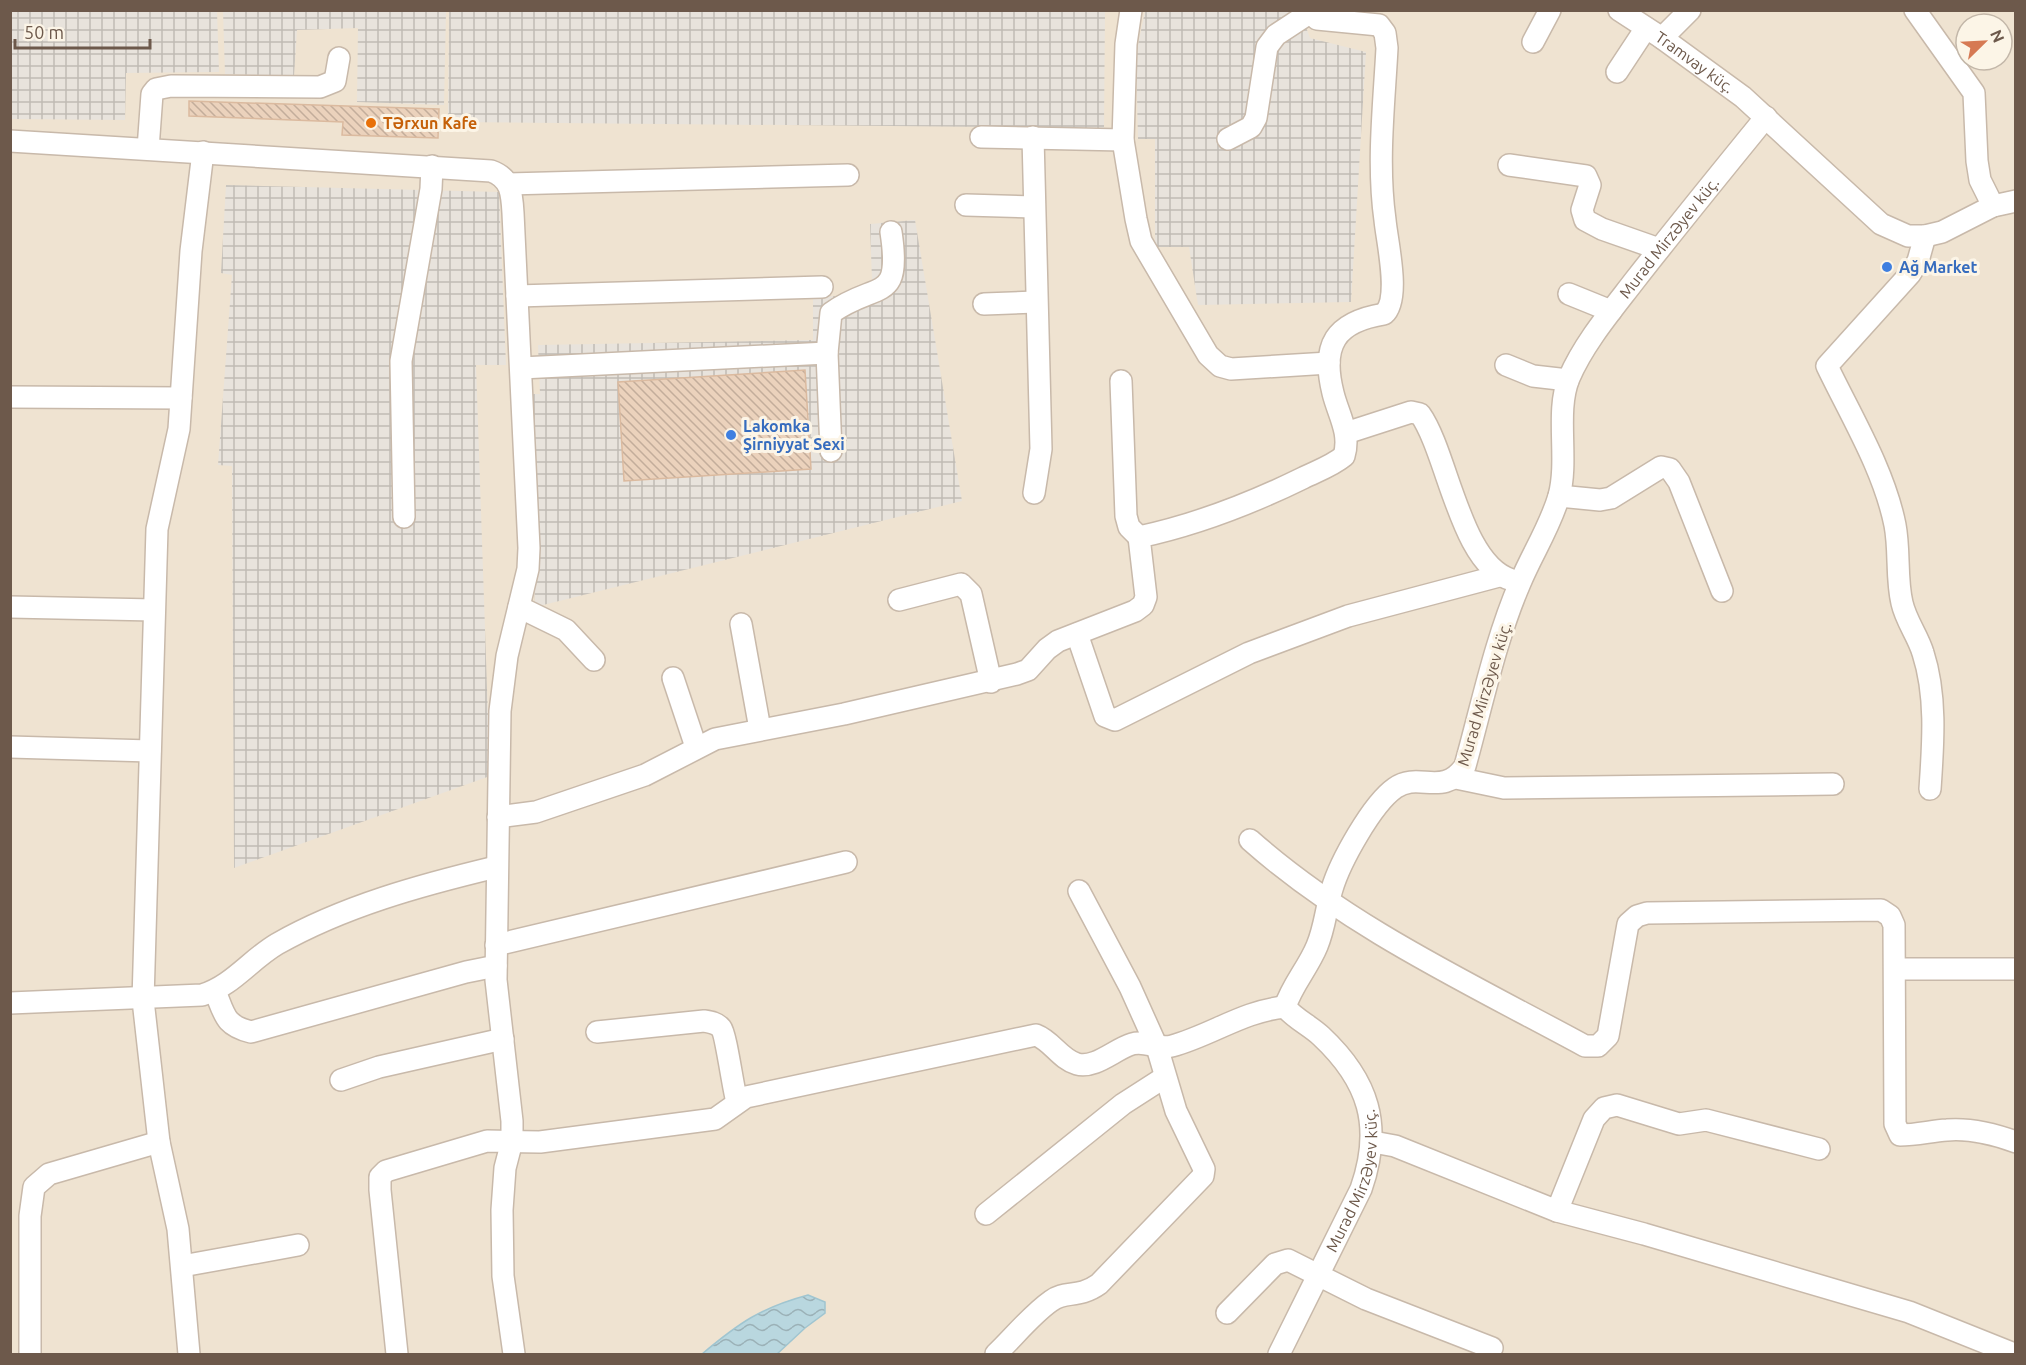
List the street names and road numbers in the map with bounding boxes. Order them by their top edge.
street label: Tramvay küç. [1652,27,1738,97]
street label: Murad Mirzəyev küç. [1615,174,1722,302]
street label: Murad Mirzəyev küç. [1454,620,1514,768]
street label: Murad Mirzəyev küç. [1322,1108,1380,1255]

